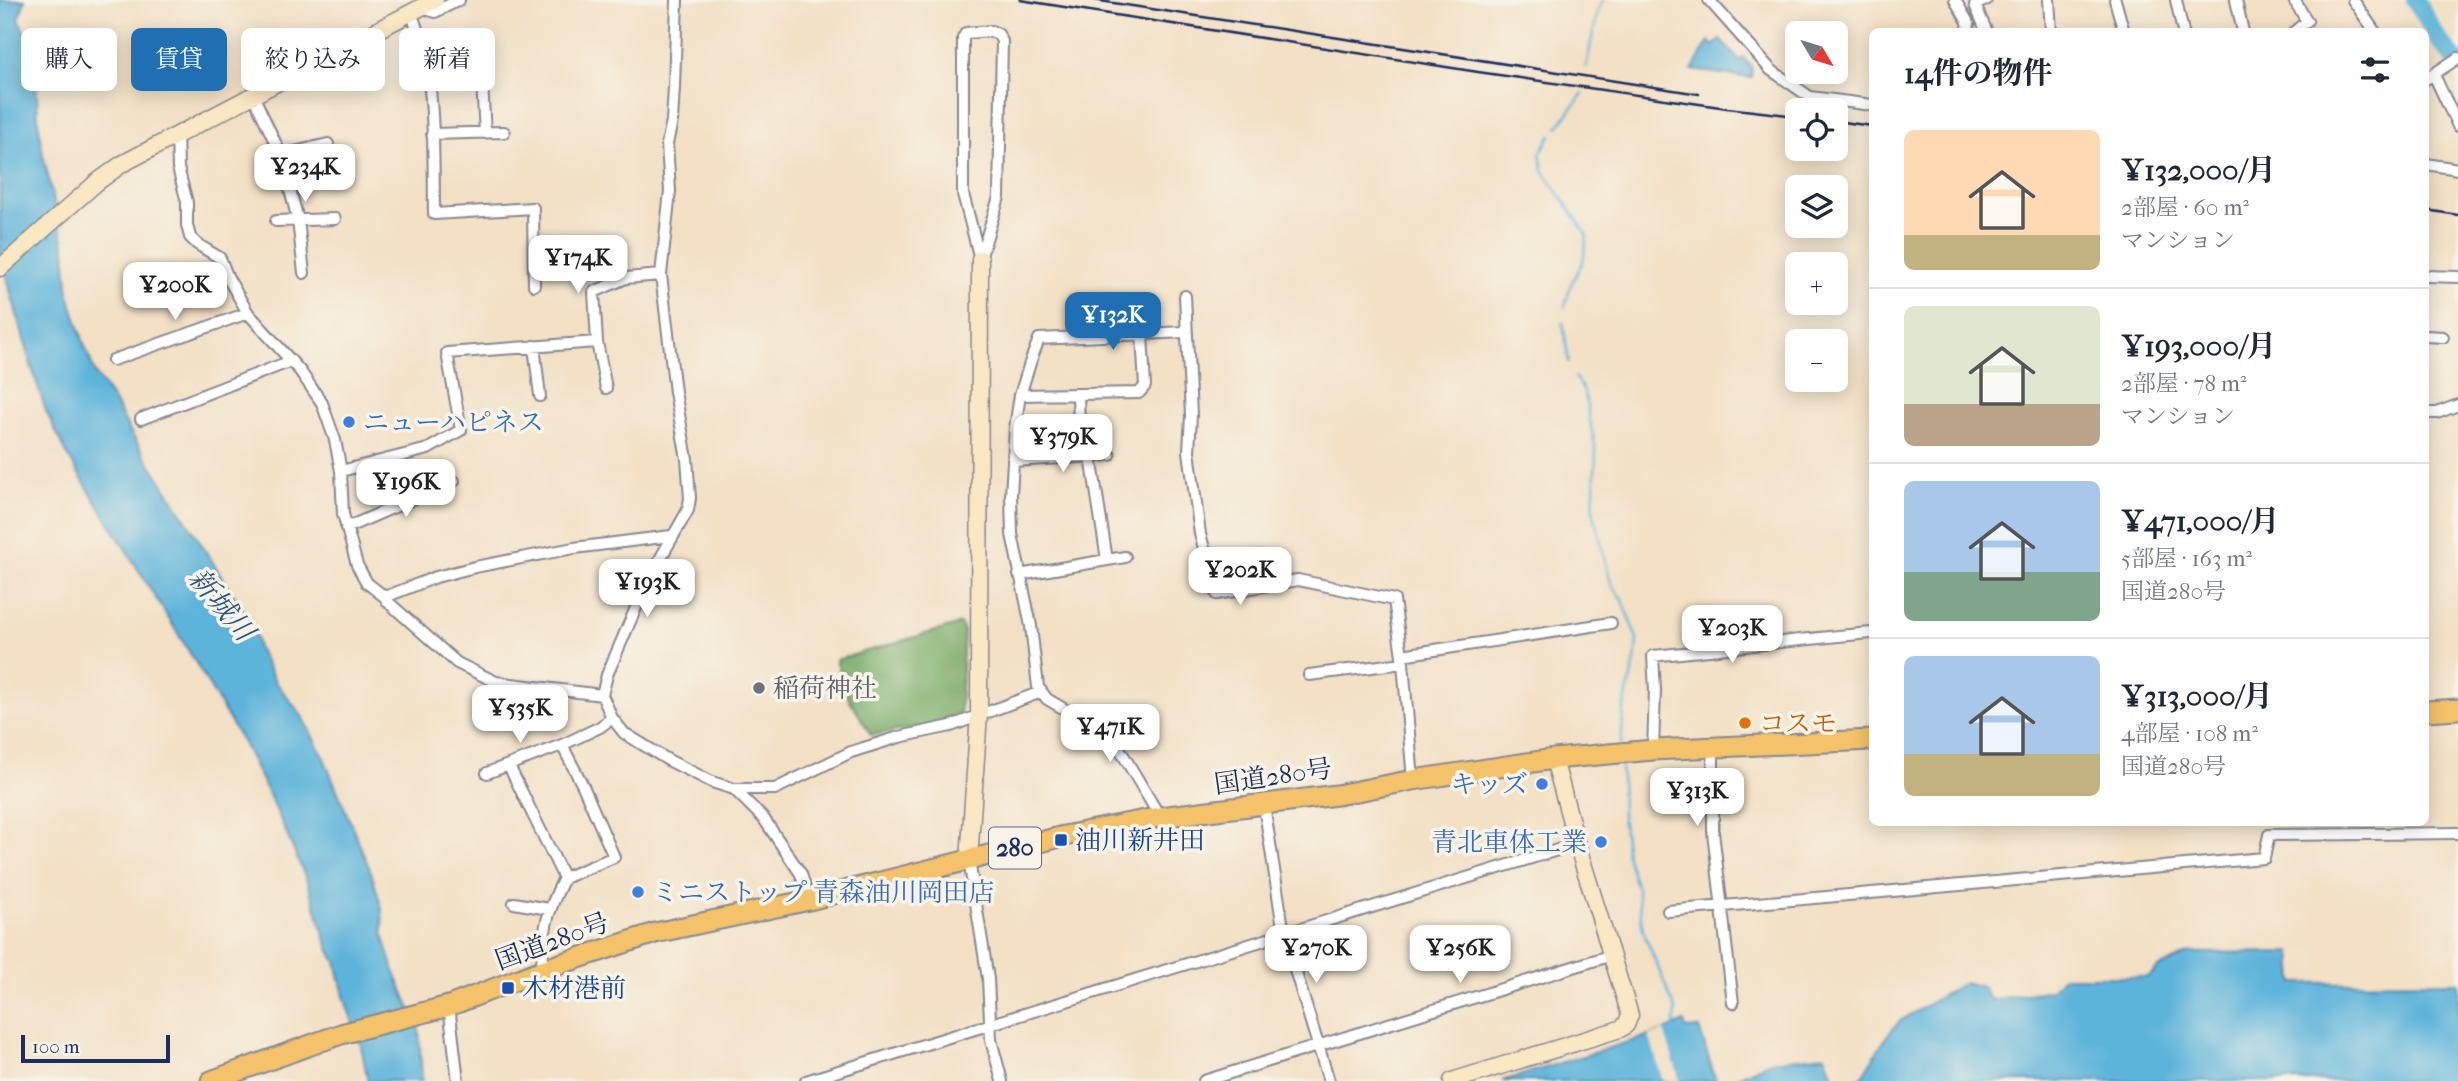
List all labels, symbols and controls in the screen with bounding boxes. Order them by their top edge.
north arrow [1785,21,1848,84]
map controls [1785,21,1848,392]
chip: 購入 [21,28,117,91]
chip: 賃貸 [131,28,227,91]
chip: 絞り込み [241,28,385,91]
chip: 新着 [399,28,495,91]
icon: filters [2356,51,2394,89]
text: 14件の物件 [1904,56,2052,91]
button: locate [1785,98,1848,161]
pin: ¥234K [256,144,354,204]
text: ¥234K [270,153,340,180]
text: ¥132,000/月 [2121,153,2276,188]
icon: home [1960,158,2044,242]
button: layers [1785,175,1848,238]
text: 2部屋 · 60 m² [2121,194,2249,221]
text: マンション [2121,227,2235,254]
pin: ¥174K [529,236,627,295]
text: ¥174K [545,244,611,271]
button: + [1785,252,1848,315]
pin: ¥200K [126,262,224,322]
text: ¥200K [139,271,211,298]
pin: ¥132K [1064,292,1162,352]
text: ¥132K [1081,301,1145,328]
button: − [1785,329,1848,392]
text: ¥193,000/月 [2121,329,2276,364]
icon: home [1960,334,2044,418]
text: 2部屋 · 78 m² [2121,370,2247,397]
text: マンション [2121,403,2235,430]
place label: ニューハピネス [363,407,544,438]
marker: ニューハピネス [341,414,357,430]
pin: ¥379K [1014,414,1112,474]
text: ¥379K [1029,423,1097,450]
pin: ¥196K [357,460,455,519]
text: ¥196K [372,468,440,495]
text: ¥471,000/月 [2121,504,2280,539]
icon: home [1960,509,2044,593]
text: 5部屋 · 163 m² [2121,545,2252,572]
pin: ¥202K [1191,548,1289,607]
text: ¥202K [1205,556,1275,583]
pin: ¥193K [598,560,696,619]
water label: 新城川 [182,562,263,649]
text: ¥193K [615,568,679,595]
text: 国道280号 [2121,578,2226,605]
pin: ¥203K [1683,606,1781,665]
text: ¥203K [1698,614,1766,641]
place label: 稲荷神社 [773,673,877,704]
text: ¥313,000/月 [2121,679,2273,714]
marker: 稲荷神社 [751,680,767,696]
icon: home [1960,684,2044,768]
pin: ¥535K [471,686,569,745]
text: ¥535K [488,694,552,721]
pin: ¥471K [1061,704,1159,764]
place label: コスモ [1759,708,1837,739]
text: ¥471K [1077,713,1143,740]
marker: コスモ [1737,715,1753,731]
text: 4部屋 · 108 m² [2121,720,2258,747]
street label: 国道280号 [1212,753,1334,800]
text: 国道280号 [2121,753,2226,780]
pin: ¥313K [1648,768,1746,828]
place label: キッズ [1451,769,1528,800]
marker: キッズ [1534,776,1550,792]
text: ¥313K [1666,777,1728,804]
place label: 油川新井田 [1075,825,1205,856]
place label: 青北車体工業 [1431,827,1587,858]
road number: 280 [989,828,1041,868]
marker: 油川新井田 [1053,832,1069,848]
marker: 青北車体工業 [1593,834,1609,850]
place label: ミニストップ 青森油川岡田店 [652,877,995,908]
marker: ミニストップ 青森油川岡田店 [630,884,646,900]
street label: 国道280号 [491,907,613,976]
pin: ¥270K [1267,926,1365,985]
pin: ¥256K [1411,926,1509,985]
text: ¥270K [1281,934,1351,961]
text: ¥256K [1426,934,1494,961]
place label: 木材港前 [522,973,626,1004]
marker: 木材港前 [500,980,516,996]
scale bar [21,1032,170,1064]
text: 100 m [32,1036,80,1058]

